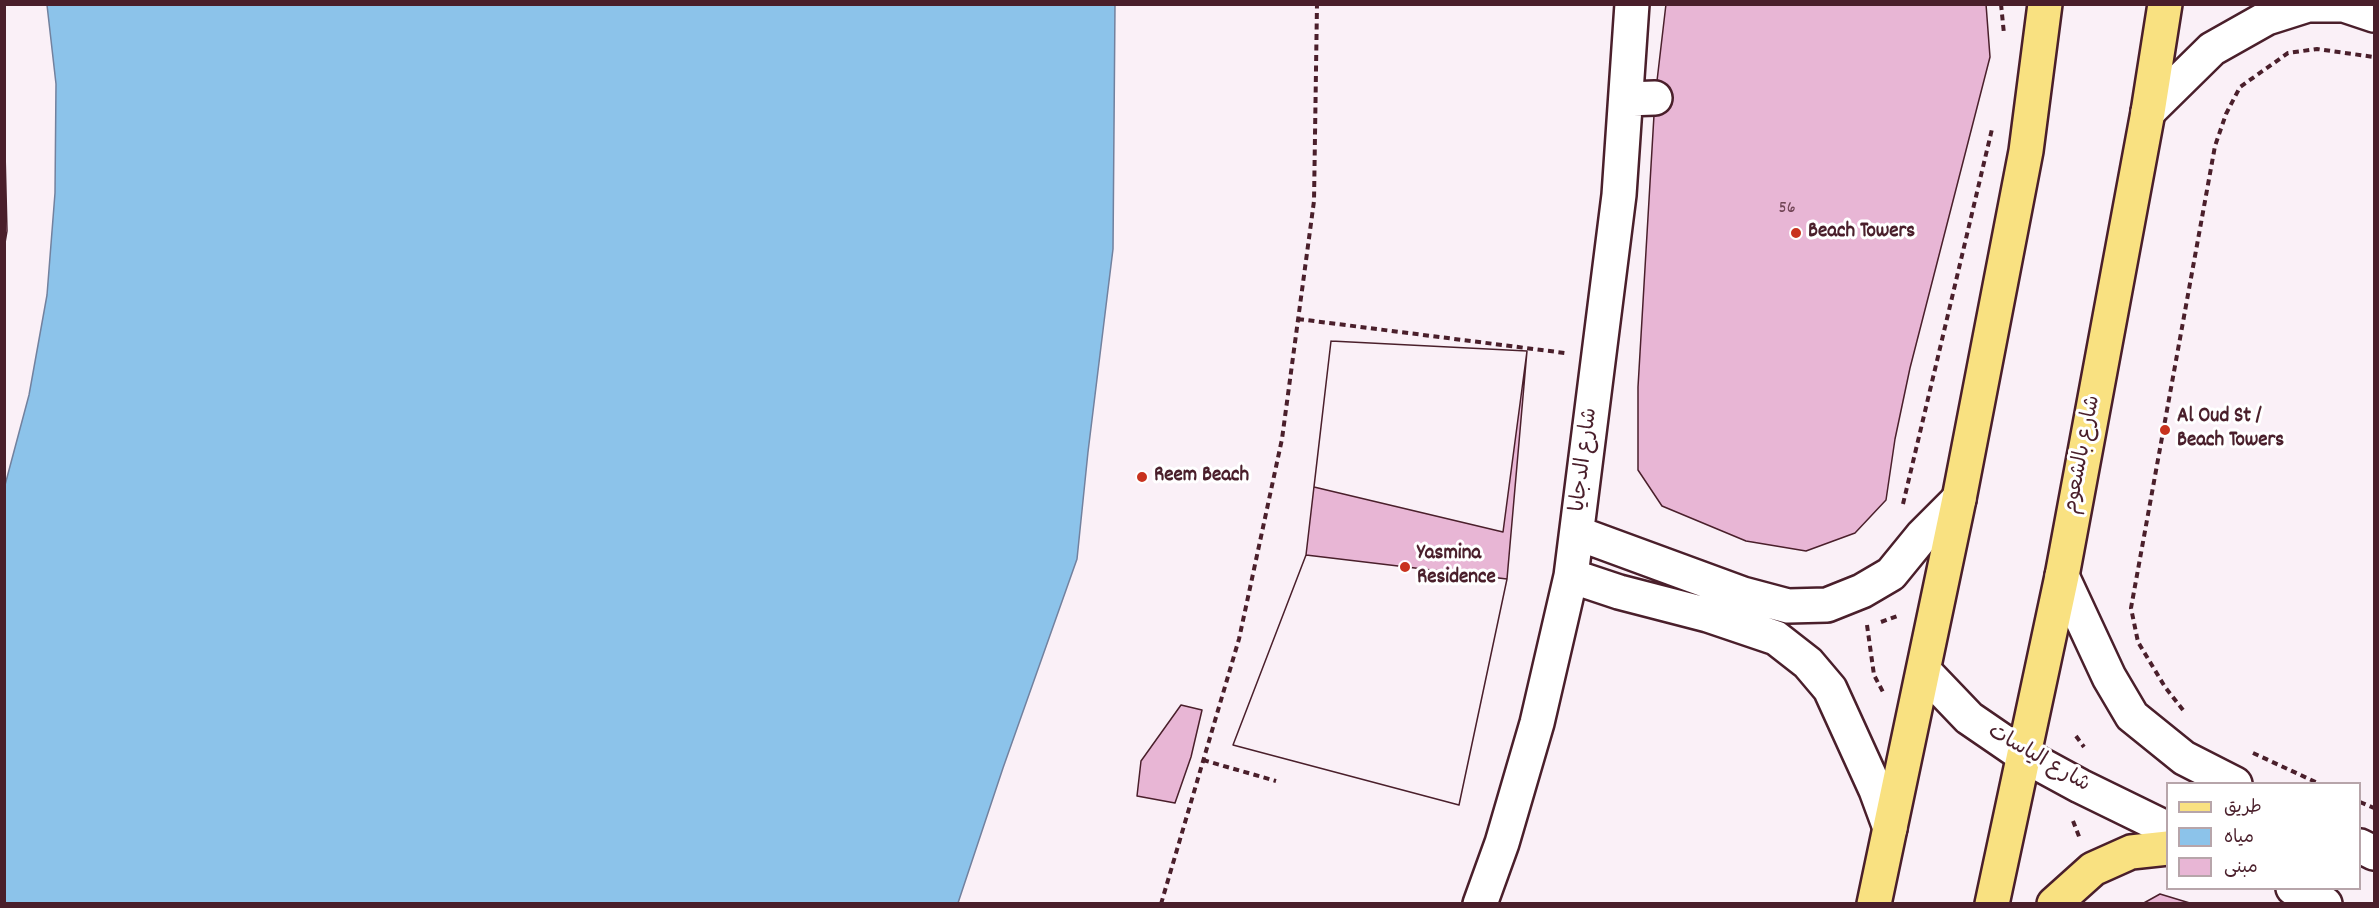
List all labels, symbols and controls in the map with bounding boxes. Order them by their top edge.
house number: 56 [1778,199,1796,221]
place label: Beach Towers [1808,220,1915,246]
marker: Beach Towers [1789,226,1803,240]
street label: شارع بالشعوم [2060,394,2108,516]
place label: Al Oud St / Beach Towers [2177,405,2284,455]
street label: شارع الدجايا [1567,407,1605,513]
marker: Al Oud St / Beach Towers [2158,423,2172,437]
place label: Reem Beach [1154,464,1249,490]
marker: Reem Beach [1135,470,1149,484]
place label: Yasmina Residence [1417,542,1496,592]
marker: Yasmina Residence [1398,560,1412,574]
street label: شارع الياسات [1982,721,2094,799]
legend [2166,782,2361,890]
text: طريق [2224,796,2262,821]
text: مياه [2224,826,2254,851]
text: مبنى [2224,856,2258,881]

